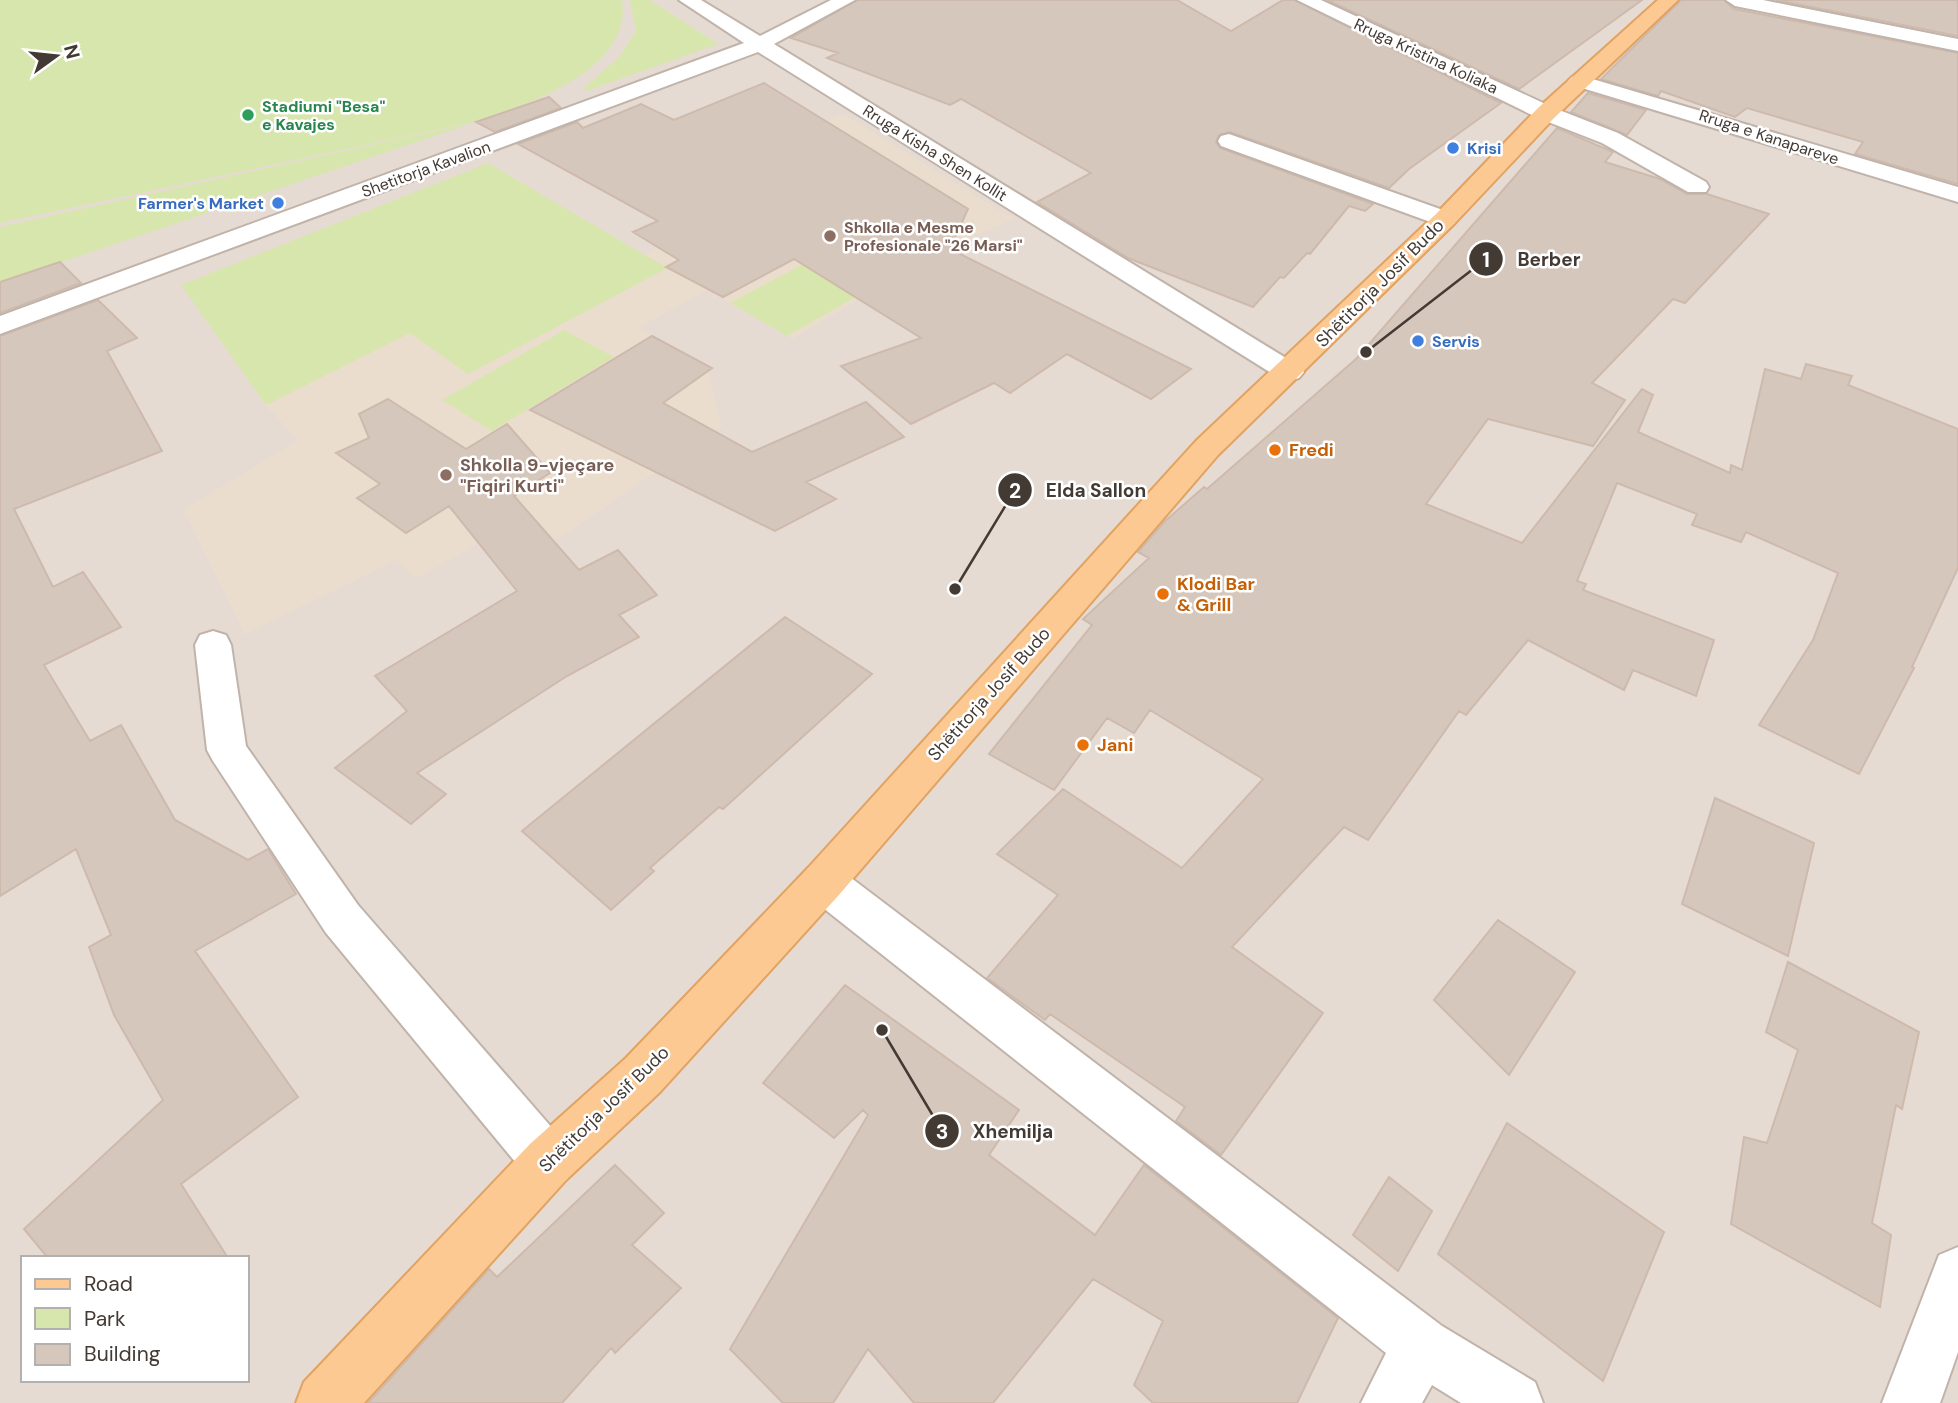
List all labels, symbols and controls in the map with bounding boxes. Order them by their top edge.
street label: Rruga Kristina Koliaka [1351,13,1501,99]
north arrow [21,21,91,91]
text: N [58,42,86,62]
place label: Stadiumi "Besa" e Kavajes [262,96,385,135]
street label: Rruga Kisha Shen Kollit [859,100,1011,206]
street label: Rruga e Kanapareve [1696,105,1842,169]
marker: Stadiumi "Besa" e Kavajes [240,107,256,123]
street label: Shetitorja Kavalion [359,136,493,202]
place label: Krisi [1467,138,1501,159]
marker: Krisi [1445,140,1461,156]
place label: Farmer's Market [138,193,264,214]
marker: Farmer's Market [270,195,286,211]
street label: Shëtitorja Josif Budo [1311,214,1449,352]
place label: Shkolla e Mesme Profesionale "26 Marsi" [844,217,1023,256]
marker: Shkolla e Mesme Profesionale "26 Marsi" [822,228,838,244]
callout: Berber [1468,239,1594,279]
text: 1 [1482,246,1490,274]
text: Berber [1518,247,1581,272]
place label: Servis [1432,331,1480,352]
marker: Servis [1410,333,1426,349]
place label: Fredi [1289,438,1334,462]
marker: Fredi [1267,442,1283,458]
place label: Shkolla 9-vjeçare "Fiqiri Kurti" [460,453,614,498]
marker: Shkolla 9-vjeçare "Fiqiri Kurti" [438,467,454,483]
callout: Elda Sallon [997,470,1160,510]
text: 2 [1009,477,1021,505]
text: Elda Sallon [1046,478,1146,503]
place label: Klodi Bar & Grill [1177,572,1255,617]
marker: Klodi Bar & Grill [1155,586,1171,602]
street label: Shëtitorja Josif Budo [922,622,1056,766]
place label: Jani [1097,733,1133,757]
marker: Jani [1075,737,1091,753]
street label: Shëtitorja Josif Budo [534,1041,674,1177]
callout: Xhemilja [924,1111,1068,1151]
text: 3 [936,1118,948,1146]
text: Xhemilja [973,1119,1053,1144]
legend [21,1256,248,1382]
text: Road [84,1270,133,1298]
text: Park [84,1305,126,1333]
text: Building [84,1340,161,1368]

